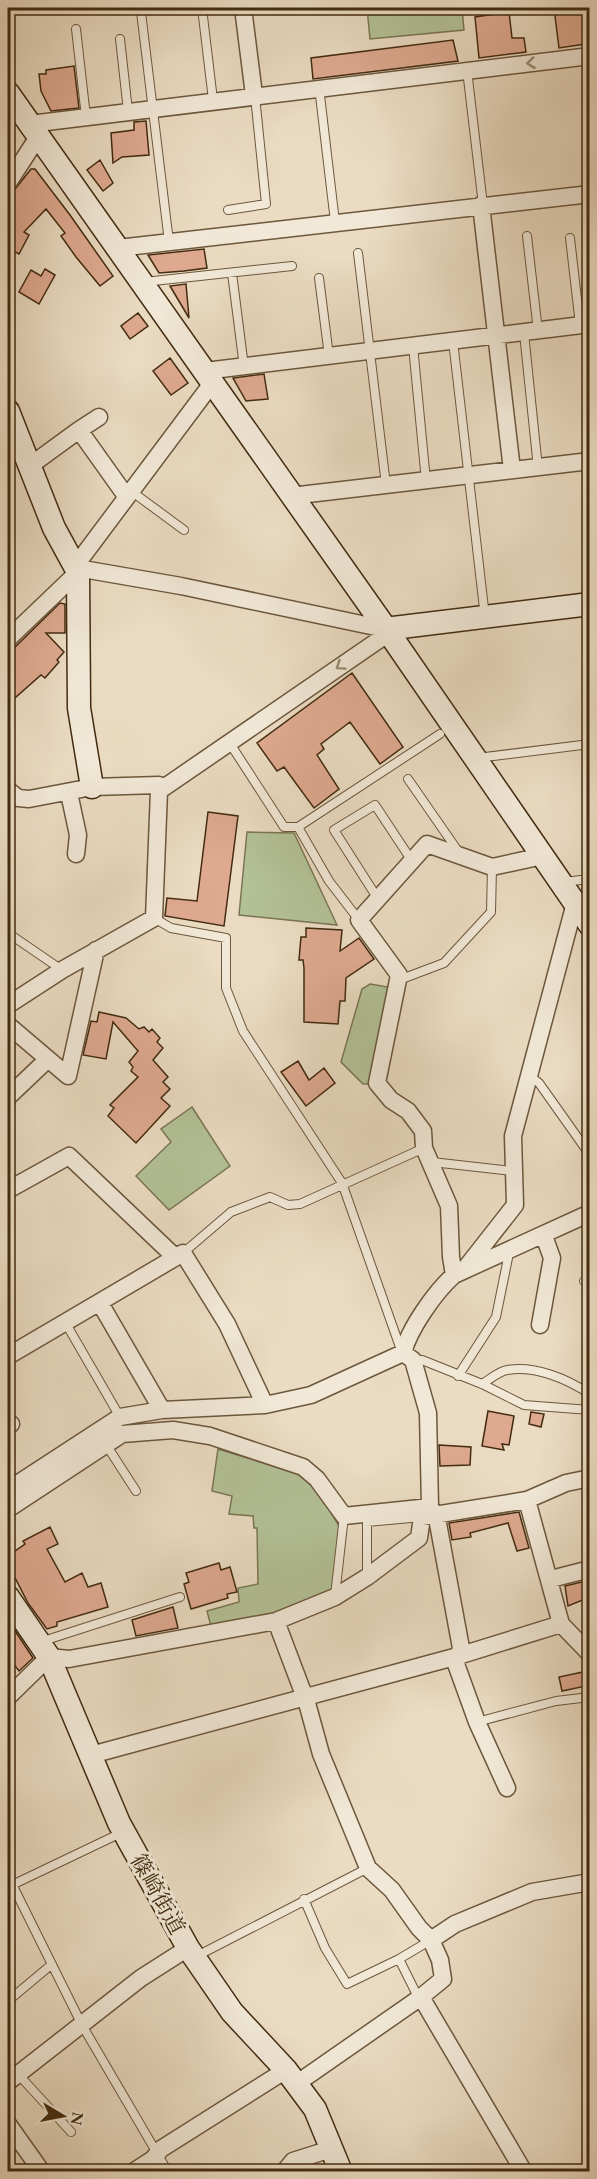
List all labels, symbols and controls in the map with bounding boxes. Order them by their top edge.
one-way arrow [527,56,536,68]
one-way arrow [336,659,347,670]
street label: 篠崎街道 [124,1848,192,1940]
north arrow [33,2086,93,2146]
text: N [66,2110,89,2127]

